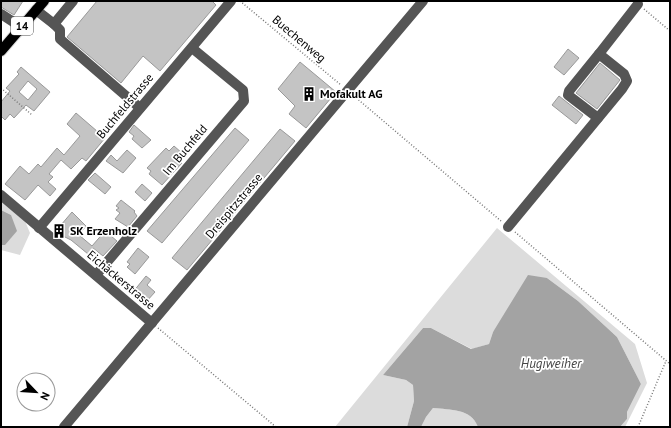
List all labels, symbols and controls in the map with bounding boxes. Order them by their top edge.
street label: Buechenweg [270,12,329,65]
road number: 14 [11,17,33,35]
street label: Buchfeldstrasse [93,70,156,141]
building icon: Mofakult AG [301,86,317,102]
place label: Mofakult AG [320,86,383,101]
street label: Im Buchfeld [159,121,210,178]
street label: Dreispitzstrasse [202,170,265,241]
building icon: SK Erzenholz [51,223,67,239]
place label: SK Erzenholz [70,223,138,238]
street label: Eichäckerstrasse [84,247,158,312]
water label: Hugiweiher [521,355,582,372]
north arrow [16,372,56,412]
text: N [37,390,53,402]

